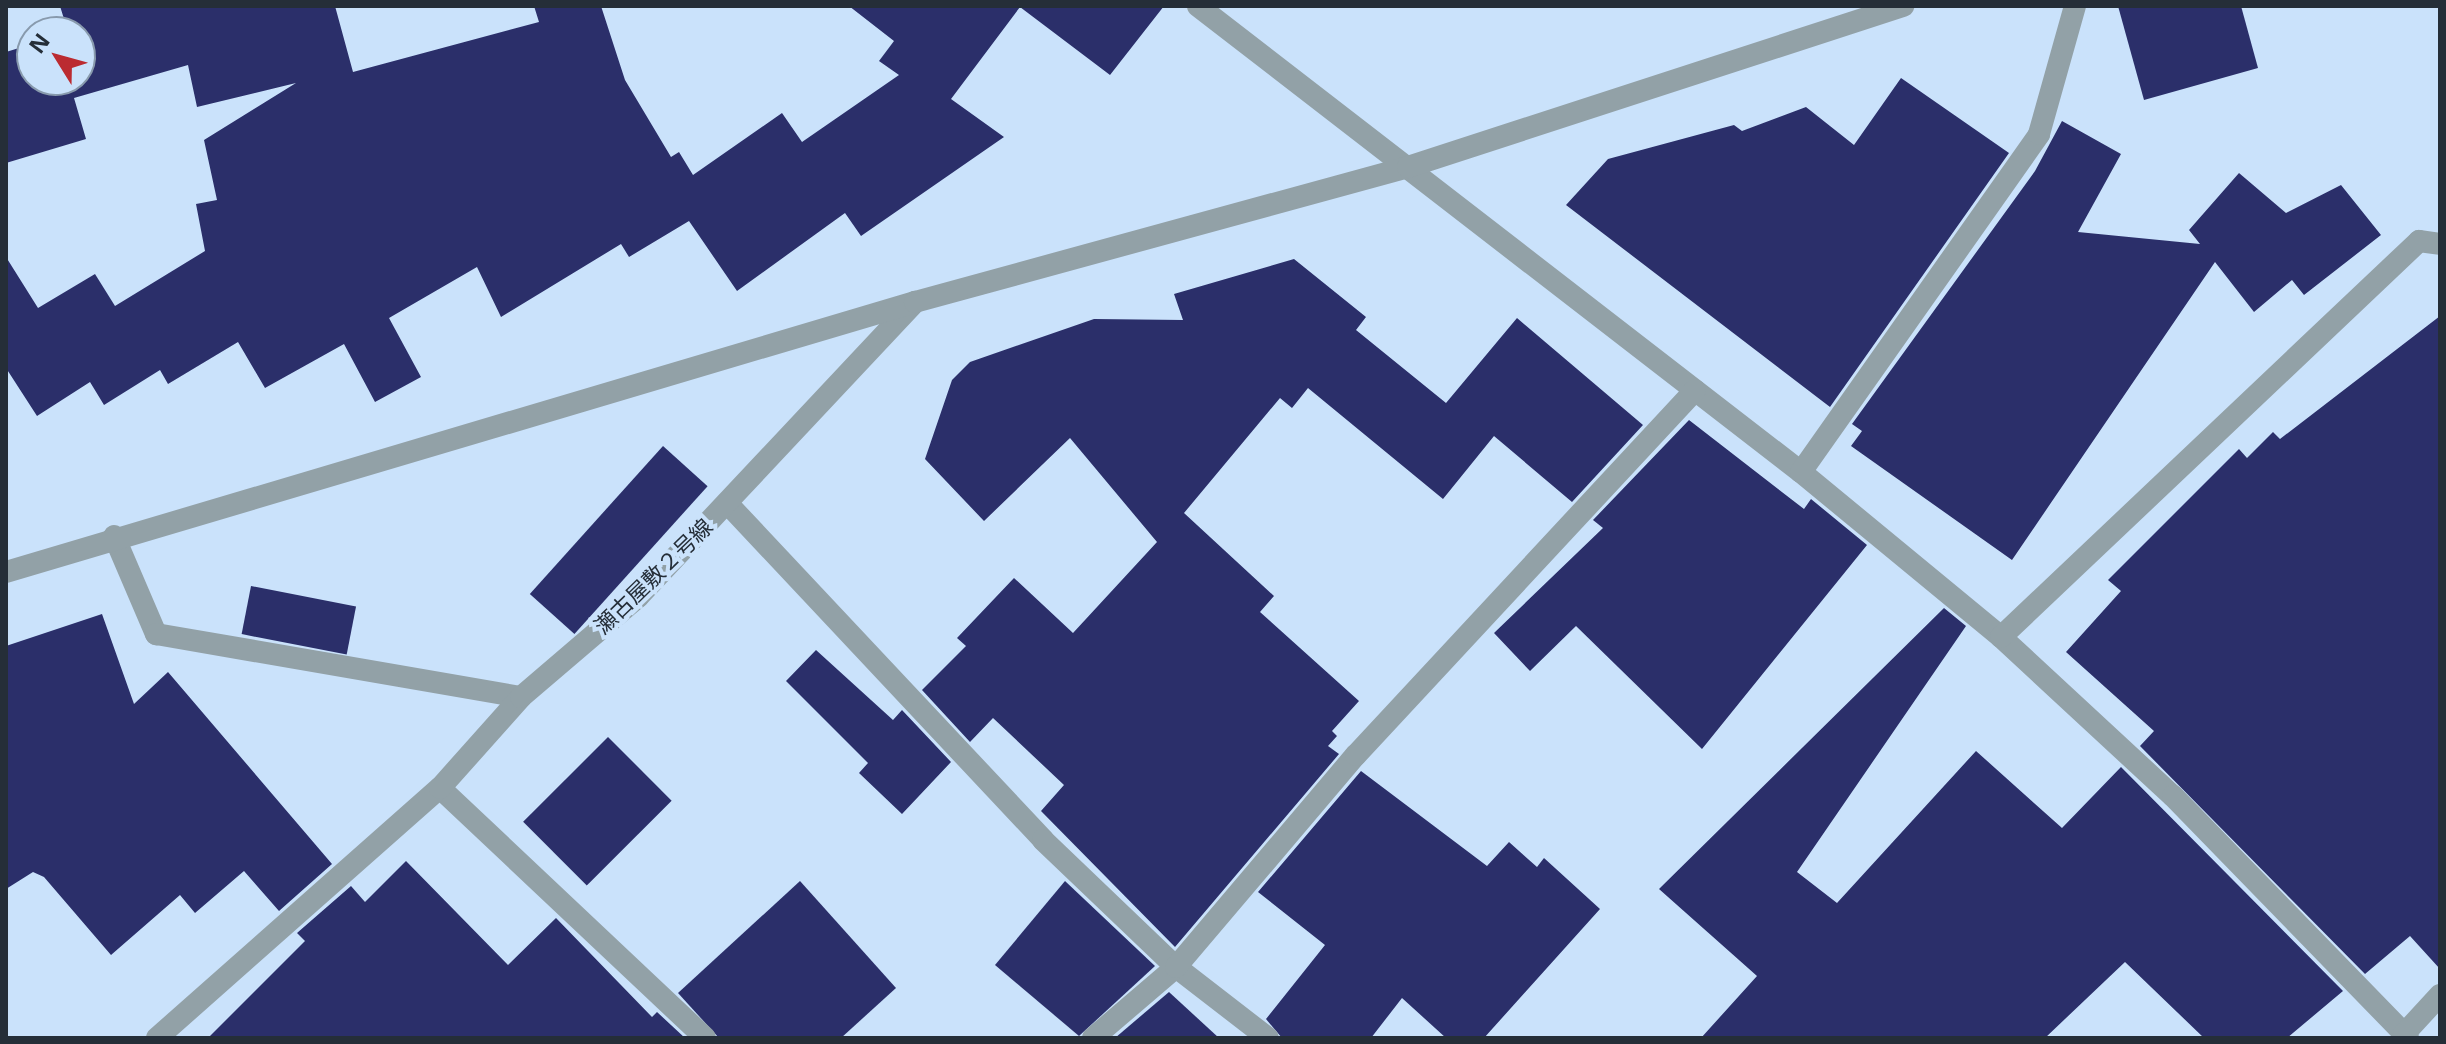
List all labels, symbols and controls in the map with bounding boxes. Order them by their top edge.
north arrow [16,16,96,96]
text: N [21,27,56,59]
street label: 瀬古屋敷２号線 [588,513,718,639]

